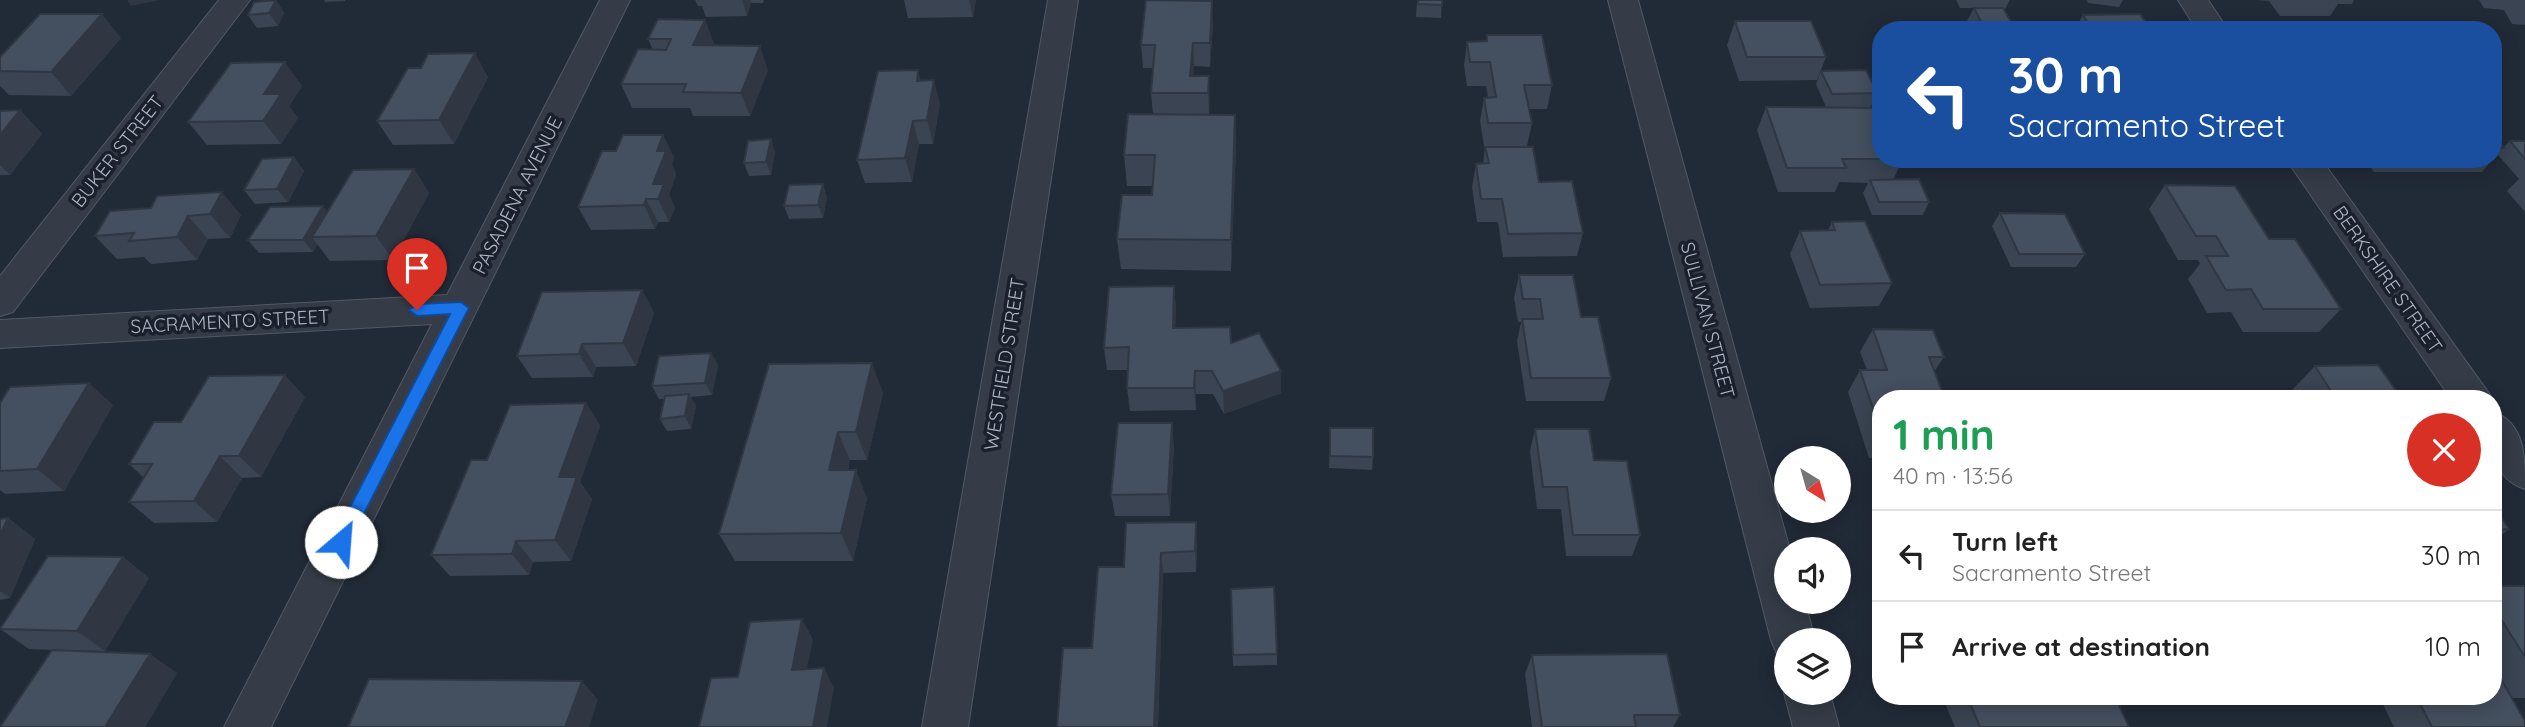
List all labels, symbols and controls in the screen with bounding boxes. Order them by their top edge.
text: 30 m [2008,44,2123,105]
icon: left [1893,49,1984,140]
street label: BUKER STREET [66,90,168,212]
text: Sacramento Street [2008,105,2285,145]
street label: PASADENA AVENUE [467,112,567,278]
street label: BERKSHIRE STREET [2328,201,2448,357]
pin [387,238,447,310]
street label: SULLIVAN STREET [1676,239,1740,401]
icon: arrive [398,249,436,287]
street label: WESTFIELD STREET [978,276,1030,452]
street label: SACRAMENTO STREET [130,304,330,338]
text: 1 min [1893,408,1995,461]
button: close [2407,413,2481,487]
north arrow [1774,446,1852,523]
map controls [1774,446,1851,705]
text: 40 m · 13:56 [1893,461,2013,490]
position arrow [304,505,378,579]
text: Turn left [1952,525,2059,558]
button: sound [1774,537,1851,614]
icon: left [1893,537,1931,575]
text: 30 m [2421,539,2481,572]
text: Sacramento Street [1952,558,2151,587]
button: layers [1774,628,1851,705]
icon: arrive [1893,628,1931,666]
text: Arrive at destination [1952,630,2210,663]
text: 10 m [2425,630,2481,663]

